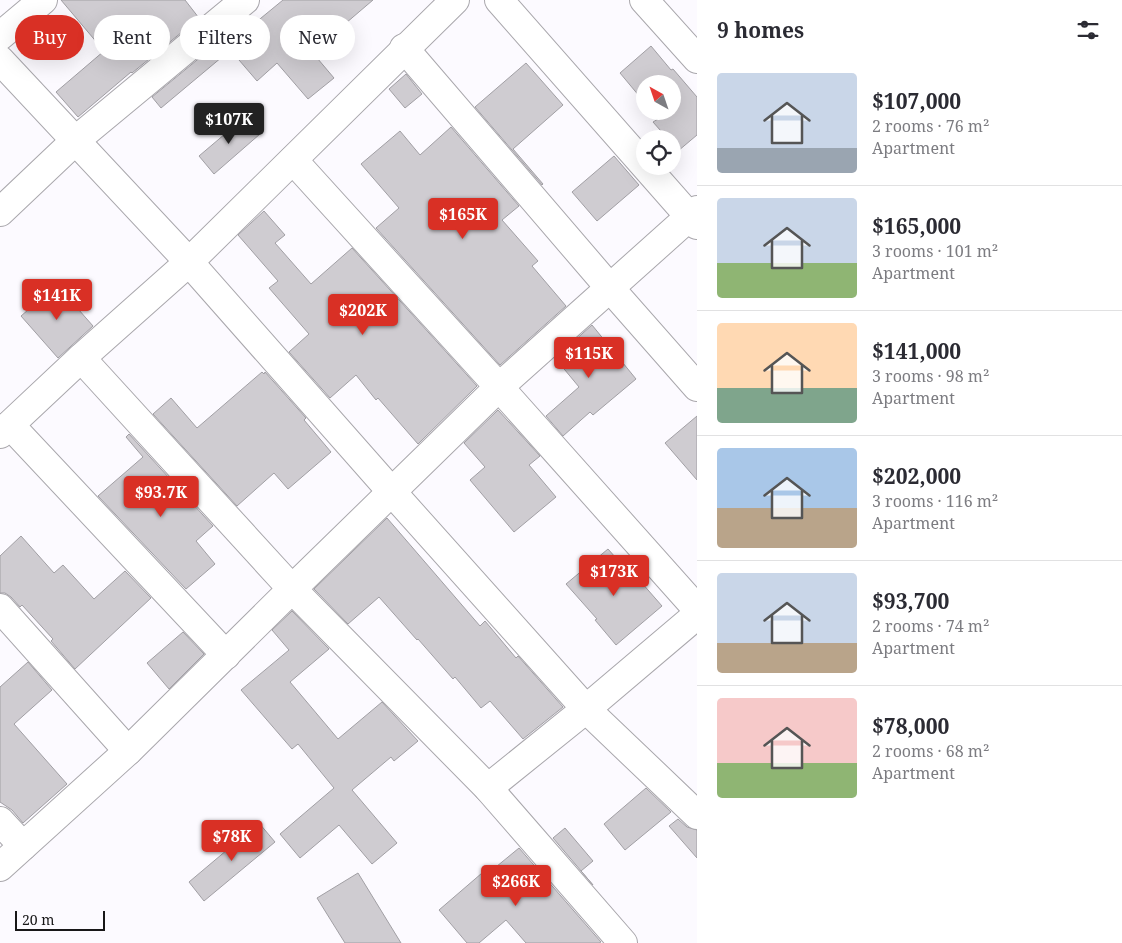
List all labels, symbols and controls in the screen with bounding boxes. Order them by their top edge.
chip: Buy [15,15,84,60]
chip: Rent [94,15,170,60]
chip: Filters [180,15,270,60]
chip: New [280,15,355,60]
text: 9 homes [717,16,804,44]
icon: filters [1074,16,1102,44]
north arrow [636,75,681,120]
map controls [636,75,681,175]
text: $107,000 [872,87,961,115]
icon: home [757,93,817,153]
pin: $107K [194,102,264,145]
text: $107K [205,108,253,130]
text: 2 rooms · 76 m² [872,115,989,137]
button: locate [636,130,681,175]
text: Apartment [872,137,955,159]
pin: $165K [428,198,498,240]
text: $165K [439,203,487,225]
text: $165,000 [872,212,961,240]
icon: home [757,218,817,278]
text: 3 rooms · 101 m² [872,240,998,262]
text: Apartment [872,262,955,284]
pin: $141K [22,278,92,321]
text: $141K [33,284,81,306]
pin: $202K [328,294,398,336]
text: $202K [339,299,387,321]
pin: $115K [554,336,624,379]
text: $141,000 [872,337,961,365]
text: $115K [565,342,613,364]
icon: home [757,343,817,403]
text: 3 rooms · 98 m² [872,365,989,387]
text: Apartment [872,387,955,409]
text: $202,000 [872,462,961,490]
icon: home [757,468,817,528]
pin: $93.7K [120,476,202,518]
text: $93.7K [135,481,187,503]
text: 3 rooms · 116 m² [872,490,998,512]
text: Apartment [872,512,955,534]
pin: $173K [579,554,649,597]
text: $173K [590,560,638,582]
text: $93,700 [872,587,949,615]
icon: home [757,593,817,653]
text: 2 rooms · 74 m² [872,615,989,637]
text: Apartment [872,637,955,659]
text: $78,000 [872,712,949,740]
icon: home [757,718,817,778]
text: 2 rooms · 68 m² [872,740,989,762]
text: Apartment [872,762,955,784]
pin: $78K [202,820,262,862]
text: $78K [213,825,251,847]
pin: $266K [481,864,551,907]
text: $266K [492,870,540,892]
scale bar [15,908,105,931]
text: 20 m [22,910,55,929]

